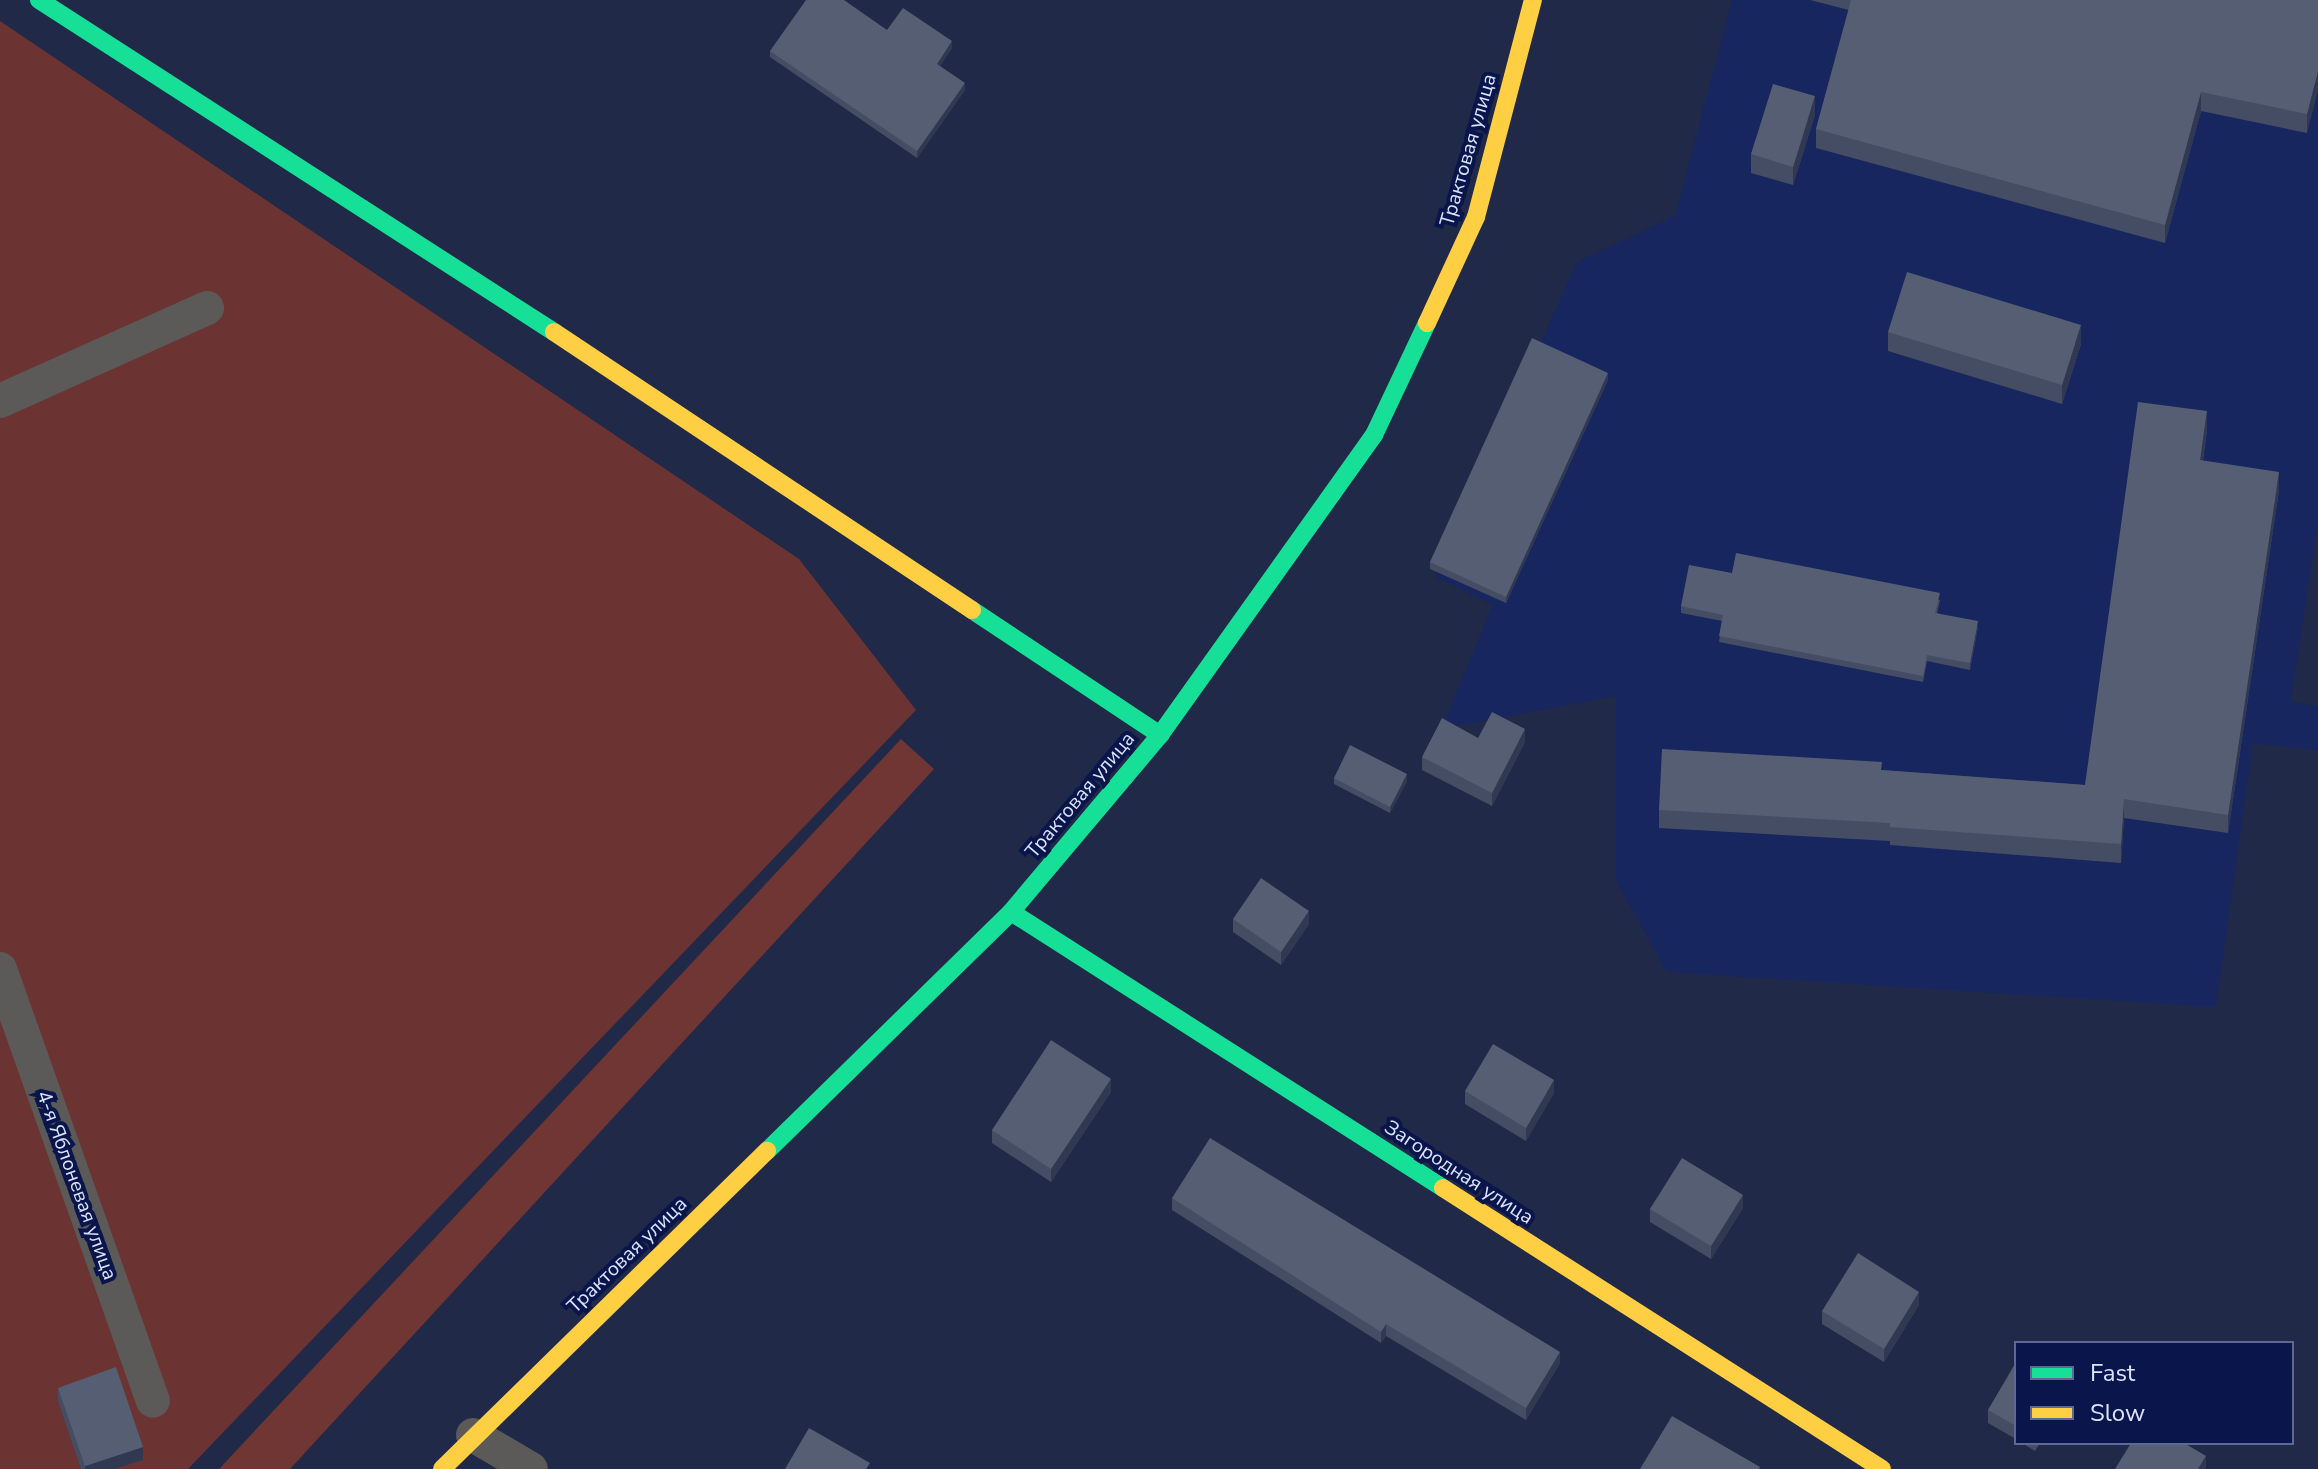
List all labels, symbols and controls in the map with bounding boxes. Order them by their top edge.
street label: Трактовая улица [1435,71,1501,229]
street label: Трактовая улица [1020,727,1140,863]
street label: 4-я Яблоневая улица [32,1087,122,1283]
street label: Загородная улица [1380,1115,1538,1229]
street label: Трактовая улица [562,1192,692,1318]
legend [2014,1341,2294,1445]
text: Fast [2090,1357,2135,1389]
text: Slow [2090,1397,2145,1429]

